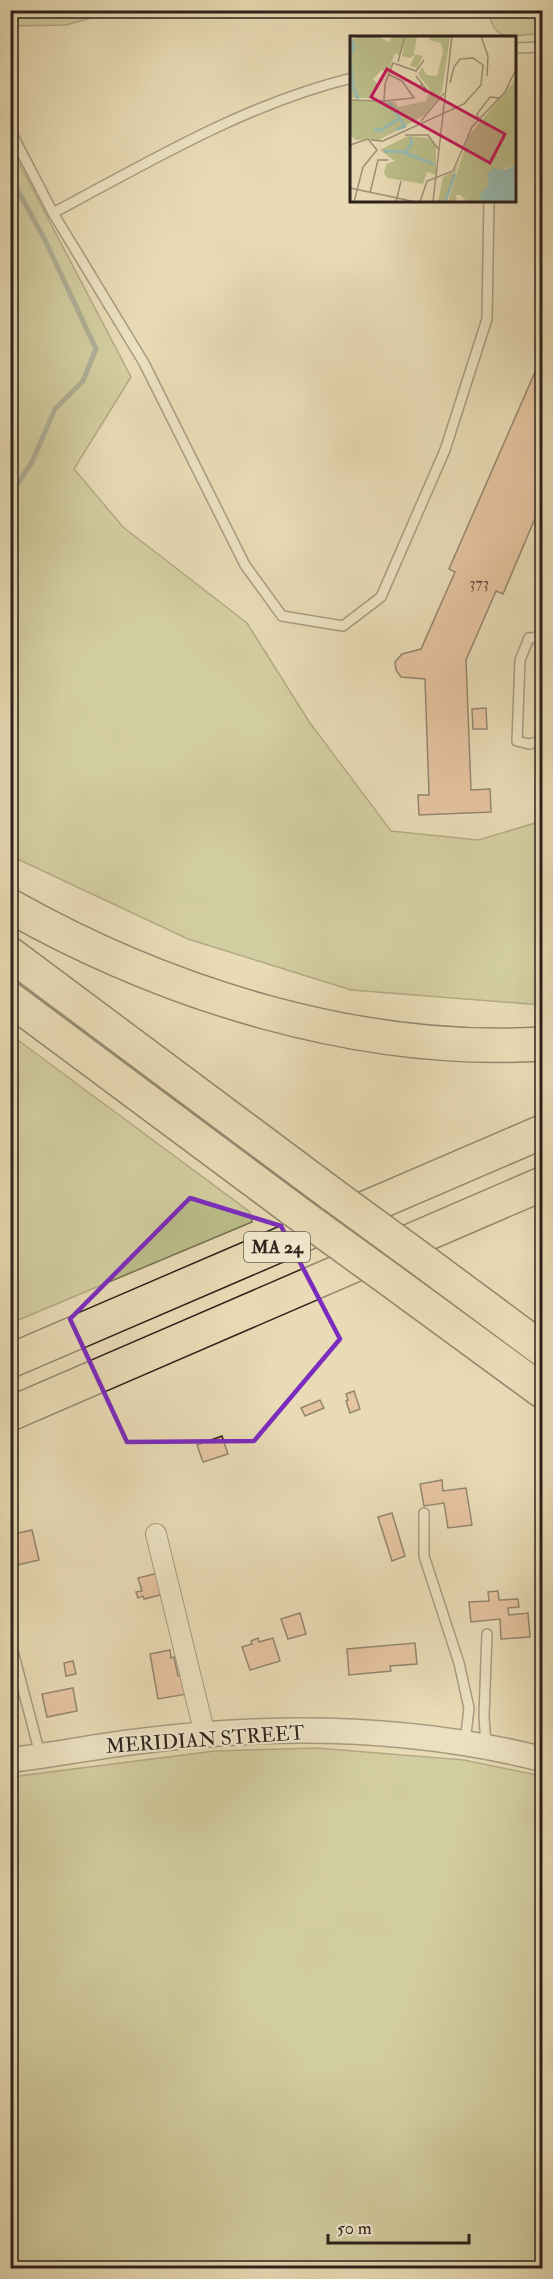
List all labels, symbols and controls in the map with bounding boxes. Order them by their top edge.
inset map [350,36,517,202]
house number: 373 [469,573,489,593]
road number: MA 24 [244,1232,310,1262]
street label: MERIDIAN STREET [105,1720,305,1759]
scale bar [328,2207,469,2245]
text: 50 m [337,2217,372,2240]

